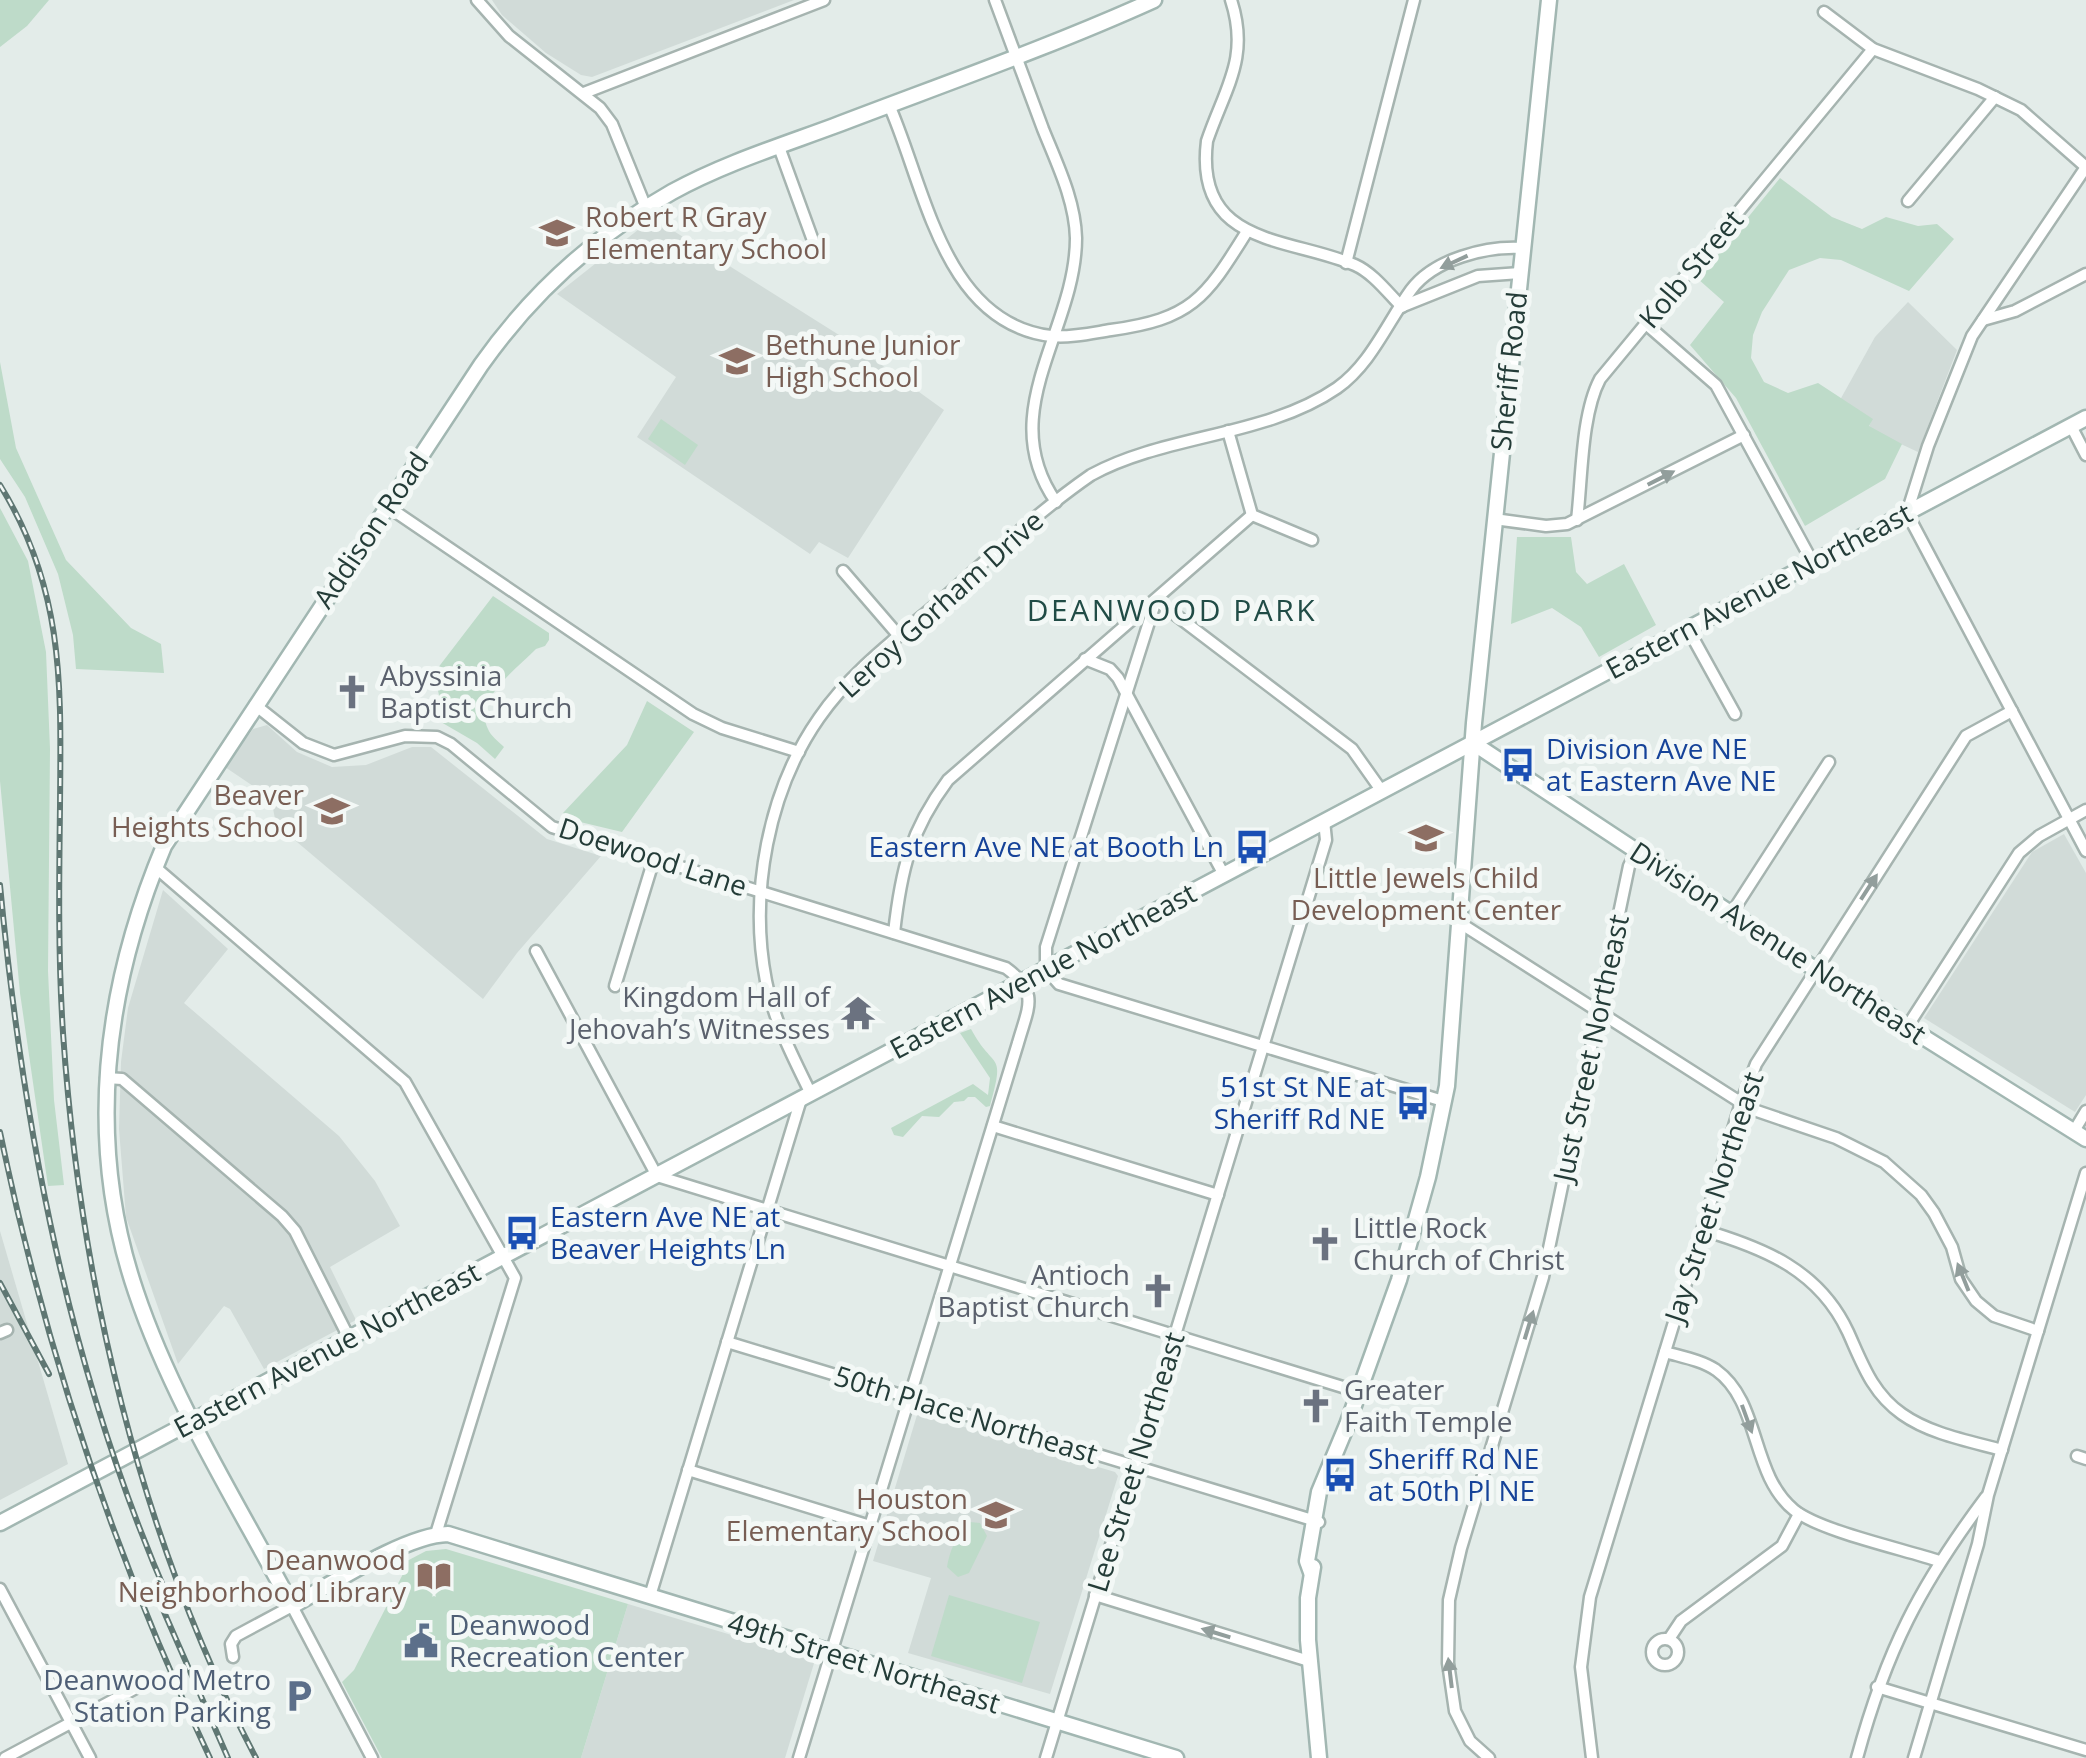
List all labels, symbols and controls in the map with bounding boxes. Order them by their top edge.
place label: Robert R Gray Elementary School [585,197,827,267]
street label: Kolb Street [1630,201,1751,336]
school or university icon: Robert R Gray Elementary School [538,214,576,252]
one-way arrow [1439,254,1469,270]
street label: Sheriff Road [1481,290,1535,452]
place label: Bethune Junior High School [765,325,961,395]
school or university icon: Bethune Junior High School [718,342,756,380]
street label: Addison Road [304,444,436,615]
one-way arrow [1646,470,1675,487]
street label: Eastern Avenue Northeast [1599,493,1918,687]
street label: Leroy Gorham Drive [830,501,1051,705]
district label: DEANWOOD PARK [1027,589,1317,630]
place label: Abyssinia Baptist Church [380,656,572,726]
church icon: Abyssinia Baptist Church [333,673,371,711]
place label: Division Ave NE at Eastern Ave NE [1546,729,1776,799]
bus stop icon: Division Ave NE at Eastern Ave NE [1499,746,1537,784]
place label: Beaver Heights School [111,775,305,845]
school or university icon: Beaver Heights School [313,792,351,830]
street label: Doewood Lane [554,808,752,904]
school or university icon: Little Jewels Child Development Center [1407,819,1445,857]
place label: Eastern Ave NE at Booth Ln [869,827,1224,865]
bus stop icon: Eastern Ave NE at Booth Ln [1233,828,1271,866]
street label: Division Avenue Northeast [1623,832,1934,1052]
place label: Little Jewels Child Development Center [1291,858,1562,928]
street label: Eastern Avenue Northeast [883,873,1202,1067]
one-way arrow [1859,874,1877,901]
street label: Just Street Northeast [1543,911,1637,1188]
place label: Kingdom Hall of Jehovah’s Witnesses [566,977,832,1047]
temple icon: Kingdom Hall of Jehovah’s Witnesses [839,994,877,1032]
place label: 51st St NE at Sheriff Rd NE [1214,1067,1385,1137]
street label: Jay Street Northeast [1654,1067,1771,1330]
bus stop icon: 51st St NE at Sheriff Rd NE [1394,1084,1432,1122]
place label: Eastern Ave NE at Beaver Heights Ln [550,1197,786,1267]
place label: Little Rock Church of Christ [1353,1208,1564,1278]
bus stop icon: Eastern Ave NE at Beaver Heights Ln [503,1214,541,1252]
church icon: Little Rock Church of Christ [1306,1225,1344,1263]
street label: Eastern Avenue Northeast [167,1252,486,1446]
place label: Antioch Baptist Church [938,1255,1130,1325]
one-way arrow [1954,1262,1970,1292]
church icon: Antioch Baptist Church [1139,1272,1177,1310]
one-way arrow [1522,1309,1537,1340]
street label: Lee Street Northeast [1077,1327,1193,1596]
street label: 50th Place Northeast [830,1356,1103,1472]
place label: Greater Faith Temple [1344,1370,1513,1440]
church icon: Greater Faith Temple [1297,1387,1335,1425]
one-way arrow [1740,1405,1755,1435]
place label: Sheriff Rd NE at 50th Pl NE [1368,1439,1539,1509]
bus stop icon: Sheriff Rd NE at 50th Pl NE [1321,1456,1359,1494]
place label: Houston Elementary School [726,1479,968,1549]
school or university icon: Houston Elementary School [977,1496,1015,1534]
place label: Deanwood Neighborhood Library [118,1540,407,1610]
library icon: Deanwood Neighborhood Library [415,1557,453,1595]
street label: 49th Street Northeast [723,1602,1005,1722]
place label: Deanwood Recreation Center [449,1605,685,1675]
public building icon: Deanwood Recreation Center [402,1622,440,1660]
one-way arrow [1200,1624,1230,1639]
one-way arrow [1442,1657,1458,1689]
place label: Deanwood Metro Station Parking [43,1660,271,1730]
parking icon: Deanwood Metro Station Parking [280,1677,318,1715]

